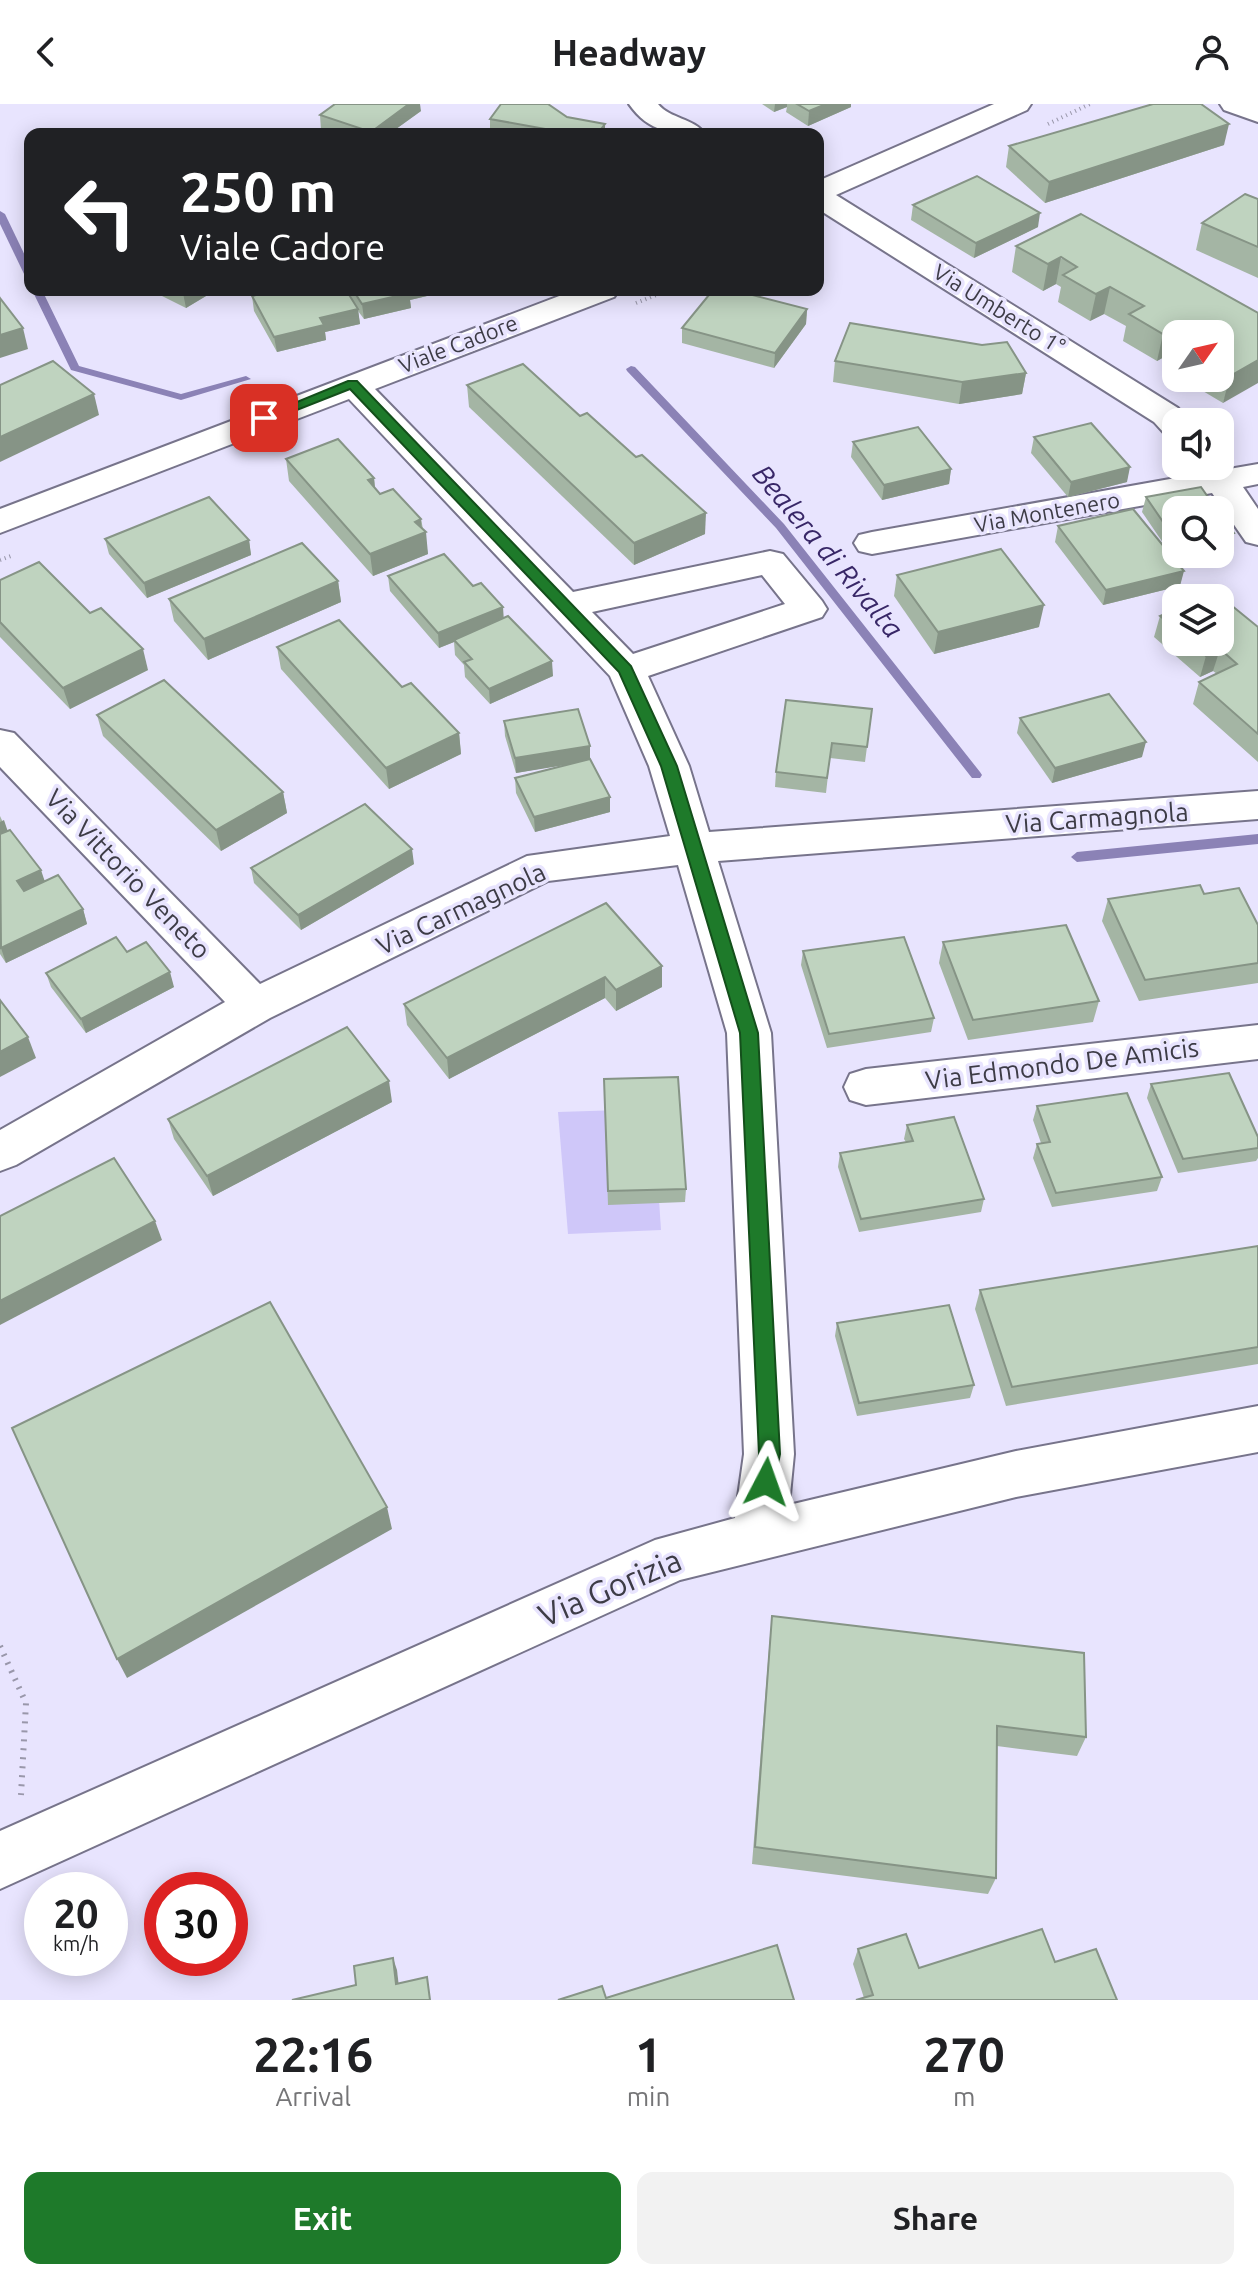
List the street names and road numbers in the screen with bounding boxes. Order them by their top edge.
street label: Via Umberto 1° [929,258,1069,359]
street label: Viale Cadore [395,309,521,378]
street label: Via Montenero [972,486,1122,537]
street label: Via Vittorio Veneto [40,783,217,964]
street label: Via Carmagnola [1005,797,1189,838]
street label: Via Carmagnola [372,857,550,960]
street label: Via Edmondo De Amicis [923,1032,1200,1095]
street label: Via Gorizia [533,1541,686,1633]

